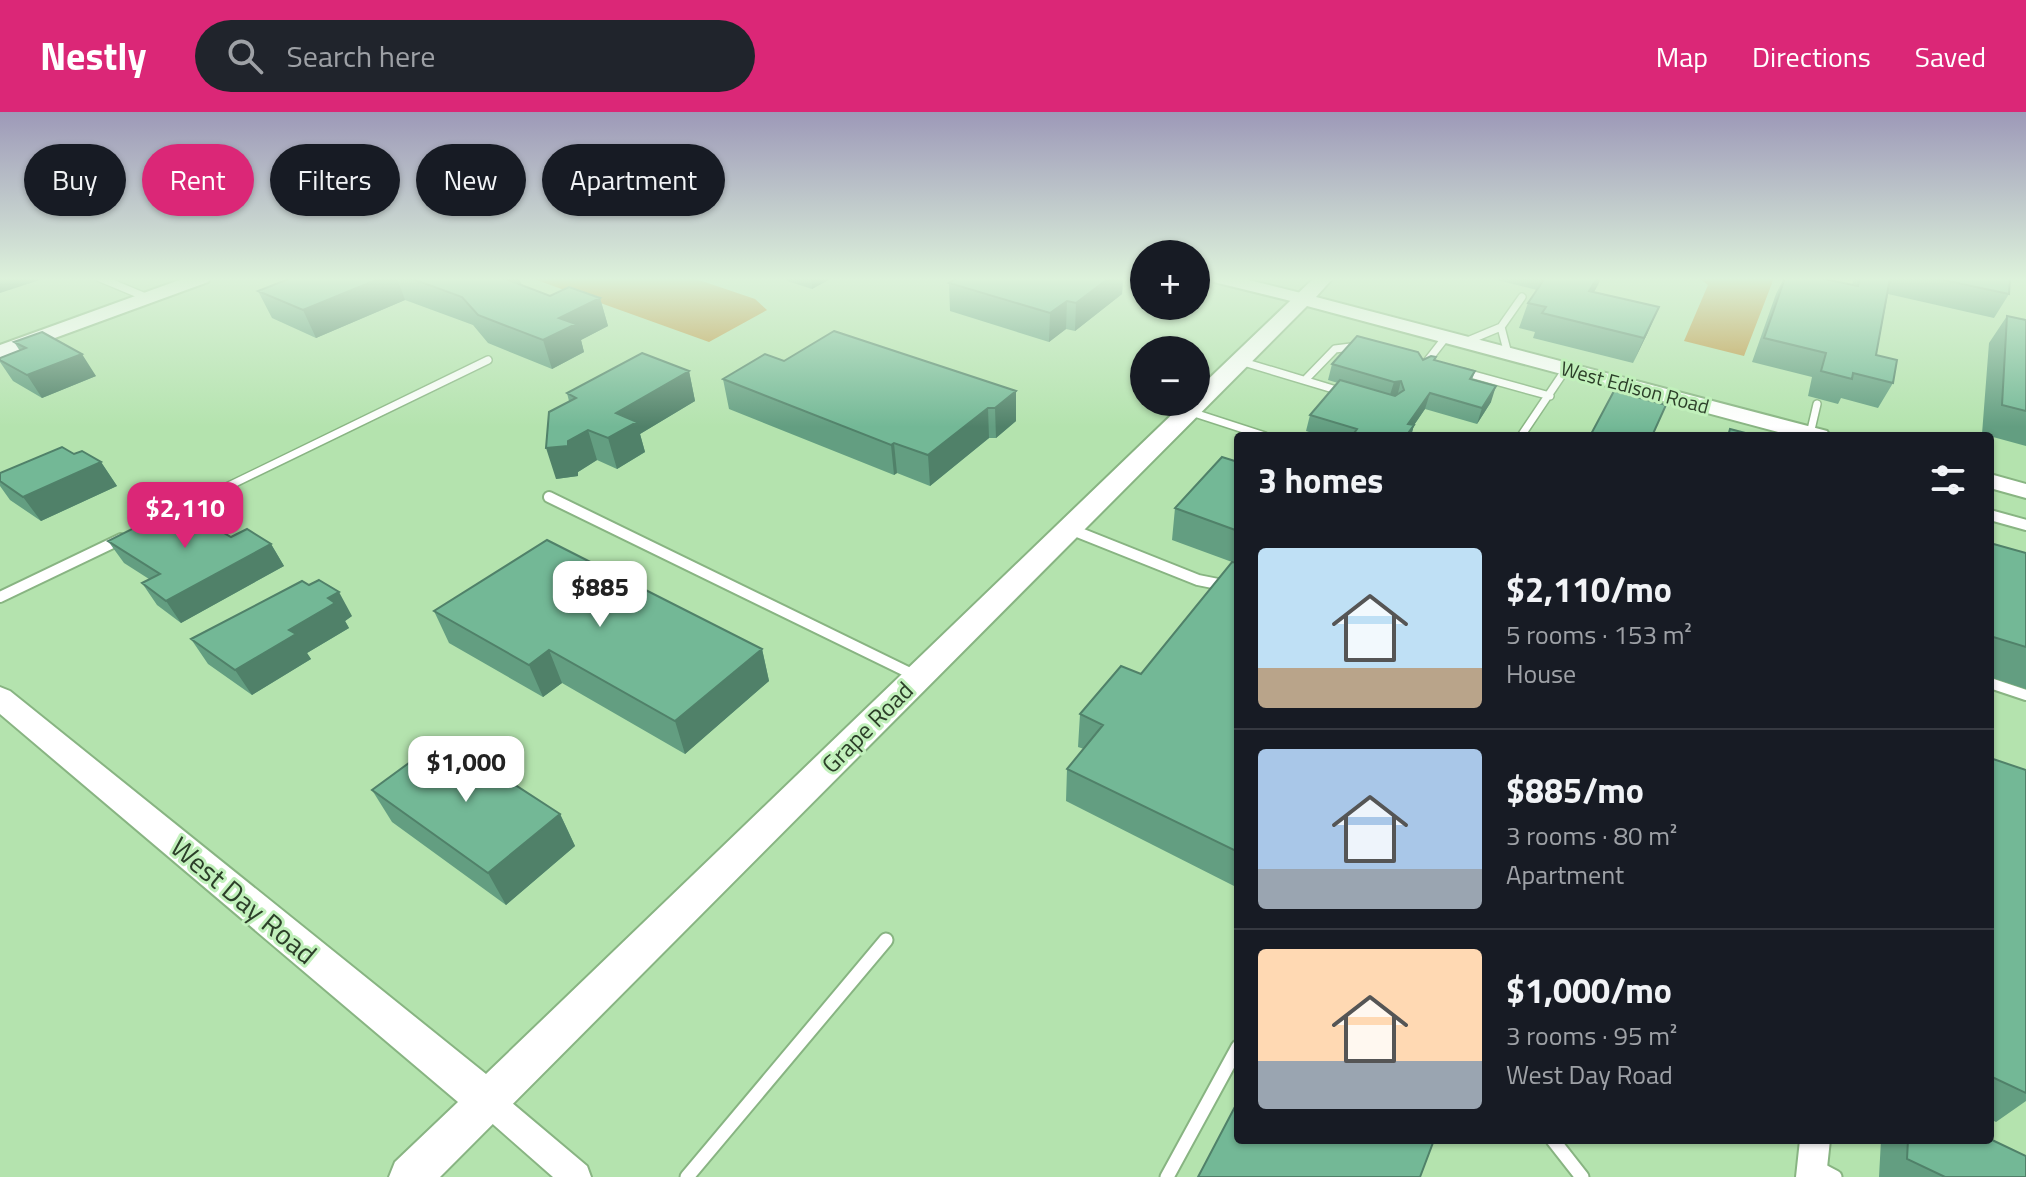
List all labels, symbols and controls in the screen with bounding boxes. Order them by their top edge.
search box [195,20,755,92]
text: Nestly [40,27,147,85]
text: Search here [287,33,435,79]
icon: search [223,34,267,78]
text: Map [1656,35,1708,78]
text: Directions [1752,35,1871,78]
text: Saved [1915,35,1986,78]
chip: Buy [24,144,126,216]
chip: Rent [142,144,254,216]
chip: Filters [270,144,400,216]
chip: New [416,144,526,216]
chip: Apartment [542,144,725,216]
map controls [1130,240,1210,416]
button: + [1130,240,1210,320]
button: − [1130,336,1210,416]
street label: West Edison Road [1557,352,1713,422]
text: 3 homes [1258,454,1383,506]
icon: filters [1926,458,1970,502]
pin: $2,110 [120,482,250,550]
text: $2,110 [145,488,225,527]
pin: $885 [553,561,647,629]
text: $2,110/mo [1506,563,1672,615]
text: $885 [571,567,629,606]
icon: home [1322,580,1418,676]
text: 5 rooms · 153 m² [1506,615,1692,654]
text: House [1506,654,1576,693]
street label: Grape Road [813,673,921,781]
pin: $1,000 [401,736,531,804]
text: $1,000 [426,742,506,781]
text: $885/mo [1506,764,1644,816]
icon: home [1322,781,1418,877]
text: 3 rooms · 80 m² [1506,816,1677,855]
street label: West Day Road [161,826,327,974]
text: Apartment [1506,855,1624,894]
text: $1,000/mo [1506,964,1672,1016]
icon: home [1322,981,1418,1077]
text: 3 rooms · 95 m² [1506,1016,1677,1055]
text: West Day Road [1506,1055,1673,1094]

